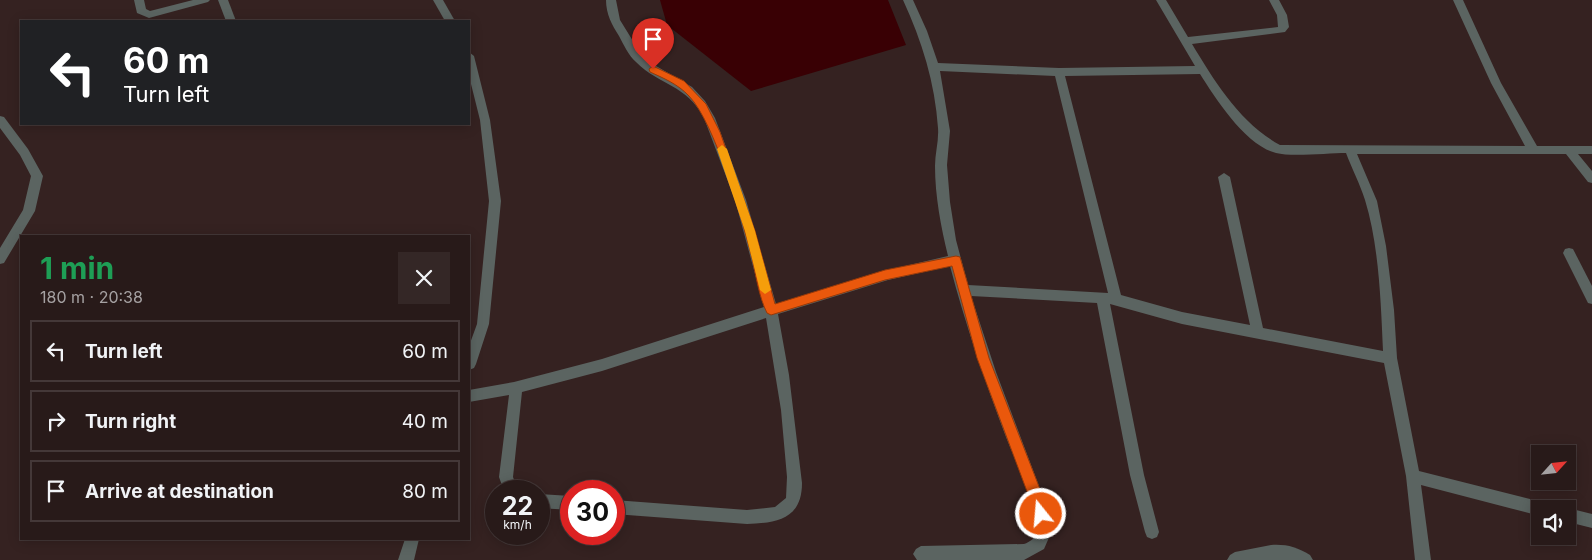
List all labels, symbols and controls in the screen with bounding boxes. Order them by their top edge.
pin [632,18,674,69]
icon: arrive [639,25,667,53]
text: 60 m [123,39,210,81]
icon: left [40,40,105,105]
text: Turn left [123,81,209,107]
text: 1 min [40,250,114,286]
button: close [398,252,450,304]
text: 180 m · 20:38 [40,287,143,307]
icon: left [42,337,70,365]
text: Turn left [85,340,163,363]
text: 60 m [402,340,448,363]
icon: right [42,407,70,435]
text: Turn right [85,410,176,433]
text: 40 m [402,410,448,433]
north arrow [1531,445,1576,490]
map controls [1531,445,1576,545]
icon: arrive [42,477,70,505]
text: Arrive at destination [85,480,274,503]
text: 80 m [402,480,448,503]
speed limit sign: 30 [560,480,625,545]
position arrow [1014,487,1066,539]
text: 22 [502,491,533,521]
button: sound [1531,500,1576,545]
text: km/h [503,517,532,532]

